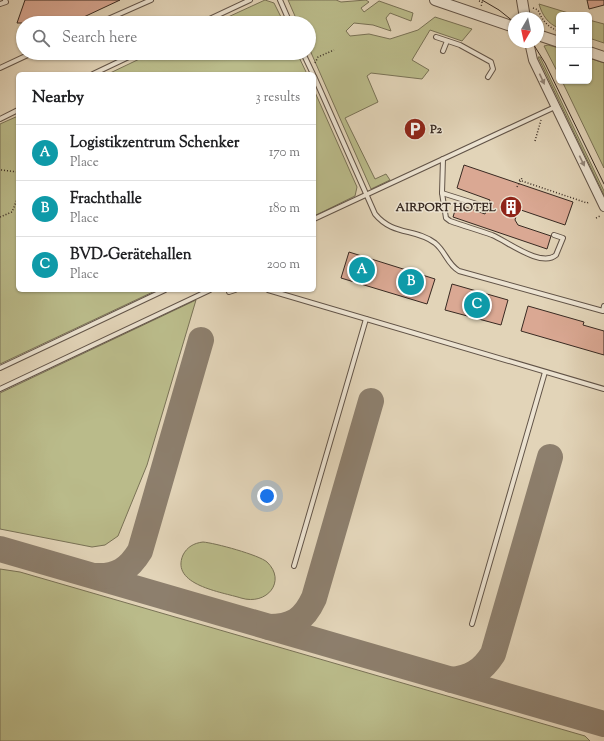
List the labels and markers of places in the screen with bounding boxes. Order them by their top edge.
parking icon: P2 [402,116,428,142]
place label: P2 [429,121,442,139]
building icon: AIRPORT HOTEL [498,194,524,220]
place label: AIRPORT HOTEL [394,199,497,217]
pin: A [349,255,375,285]
pin: B [398,267,424,297]
pin: C [464,290,490,320]

